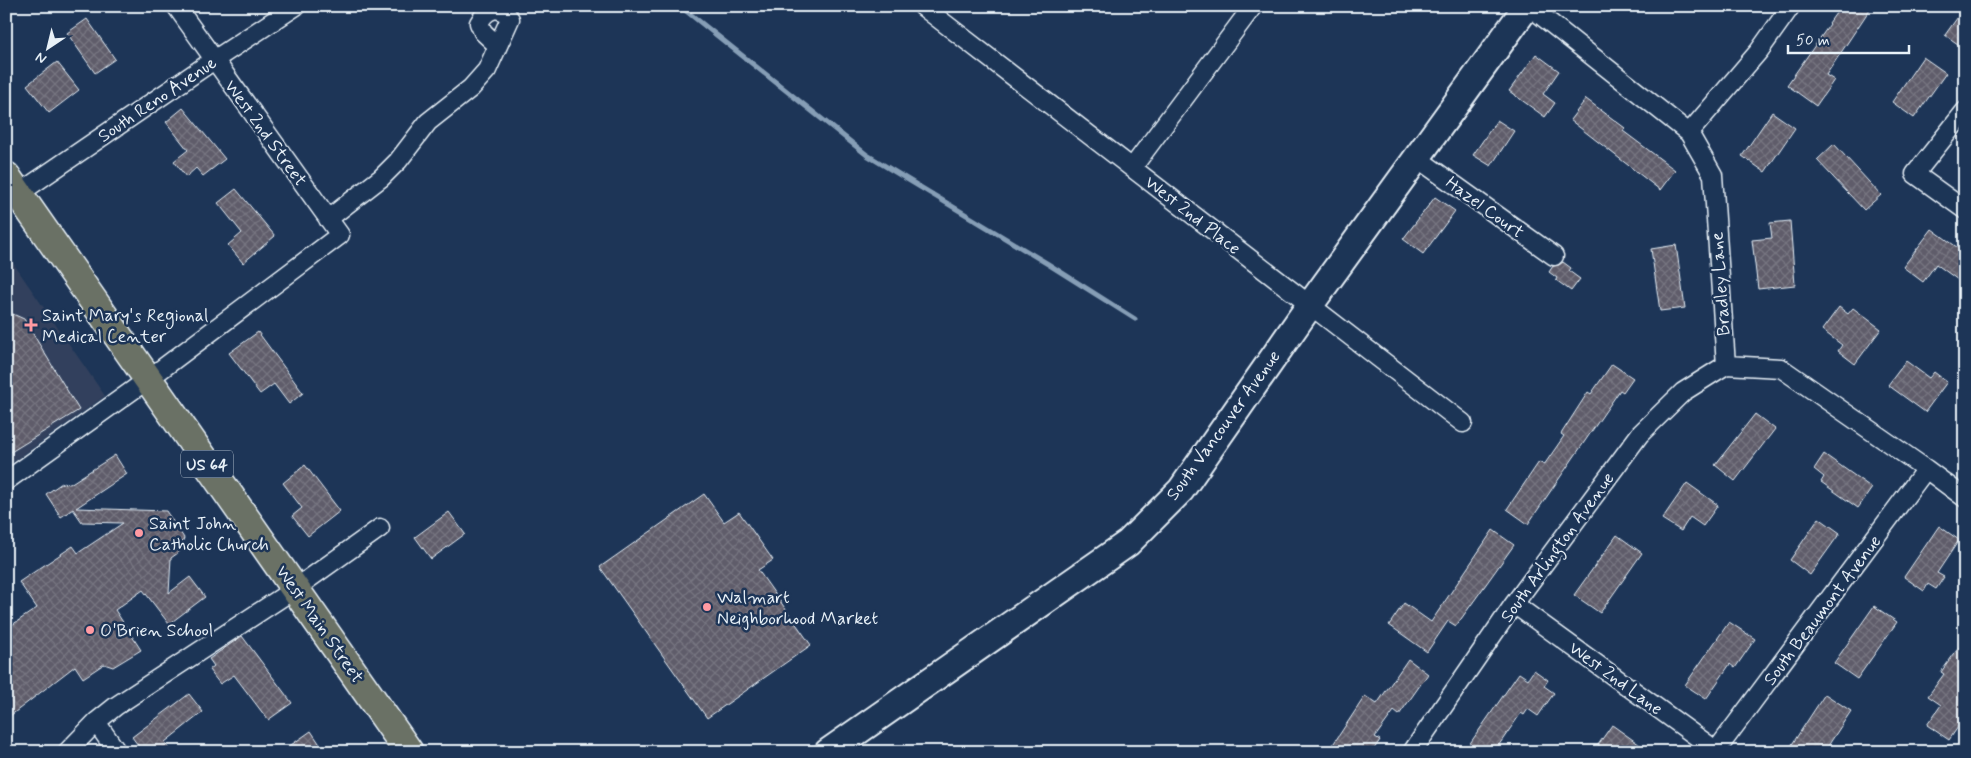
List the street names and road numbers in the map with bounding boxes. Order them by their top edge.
street label: South Reno Avenue [93,51,222,149]
street label: West 2nd Street [218,76,312,192]
street label: West 2nd Place [1140,171,1245,261]
street label: Hazel Court [1440,171,1529,244]
street label: Bradley Lane [1705,231,1737,337]
street label: South Vancouver Avenue [1161,346,1287,506]
road number: US 64 [181,450,233,478]
street label: South Arlington Avenue [1495,468,1622,629]
street label: South Beaumont Avenue [1758,531,1887,691]
street label: West Main Street [270,561,369,688]
street label: West 2nd Lane [1564,637,1667,721]

